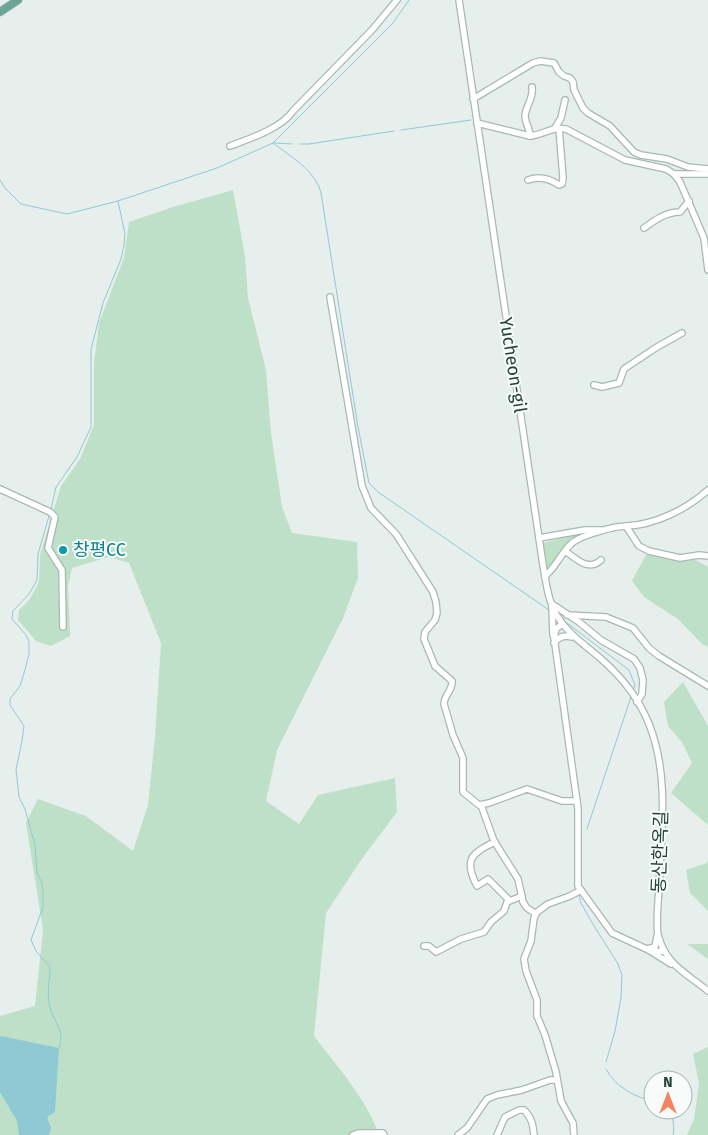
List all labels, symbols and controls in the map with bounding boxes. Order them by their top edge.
street label: Yucheon-gil [495,316,531,414]
place label: 창평CC [73,539,126,561]
marker: 창평CC [57,544,69,556]
street label: 동산한옥길 [648,810,672,894]
north arrow [643,1070,693,1120]
text: N [663,1074,673,1091]

